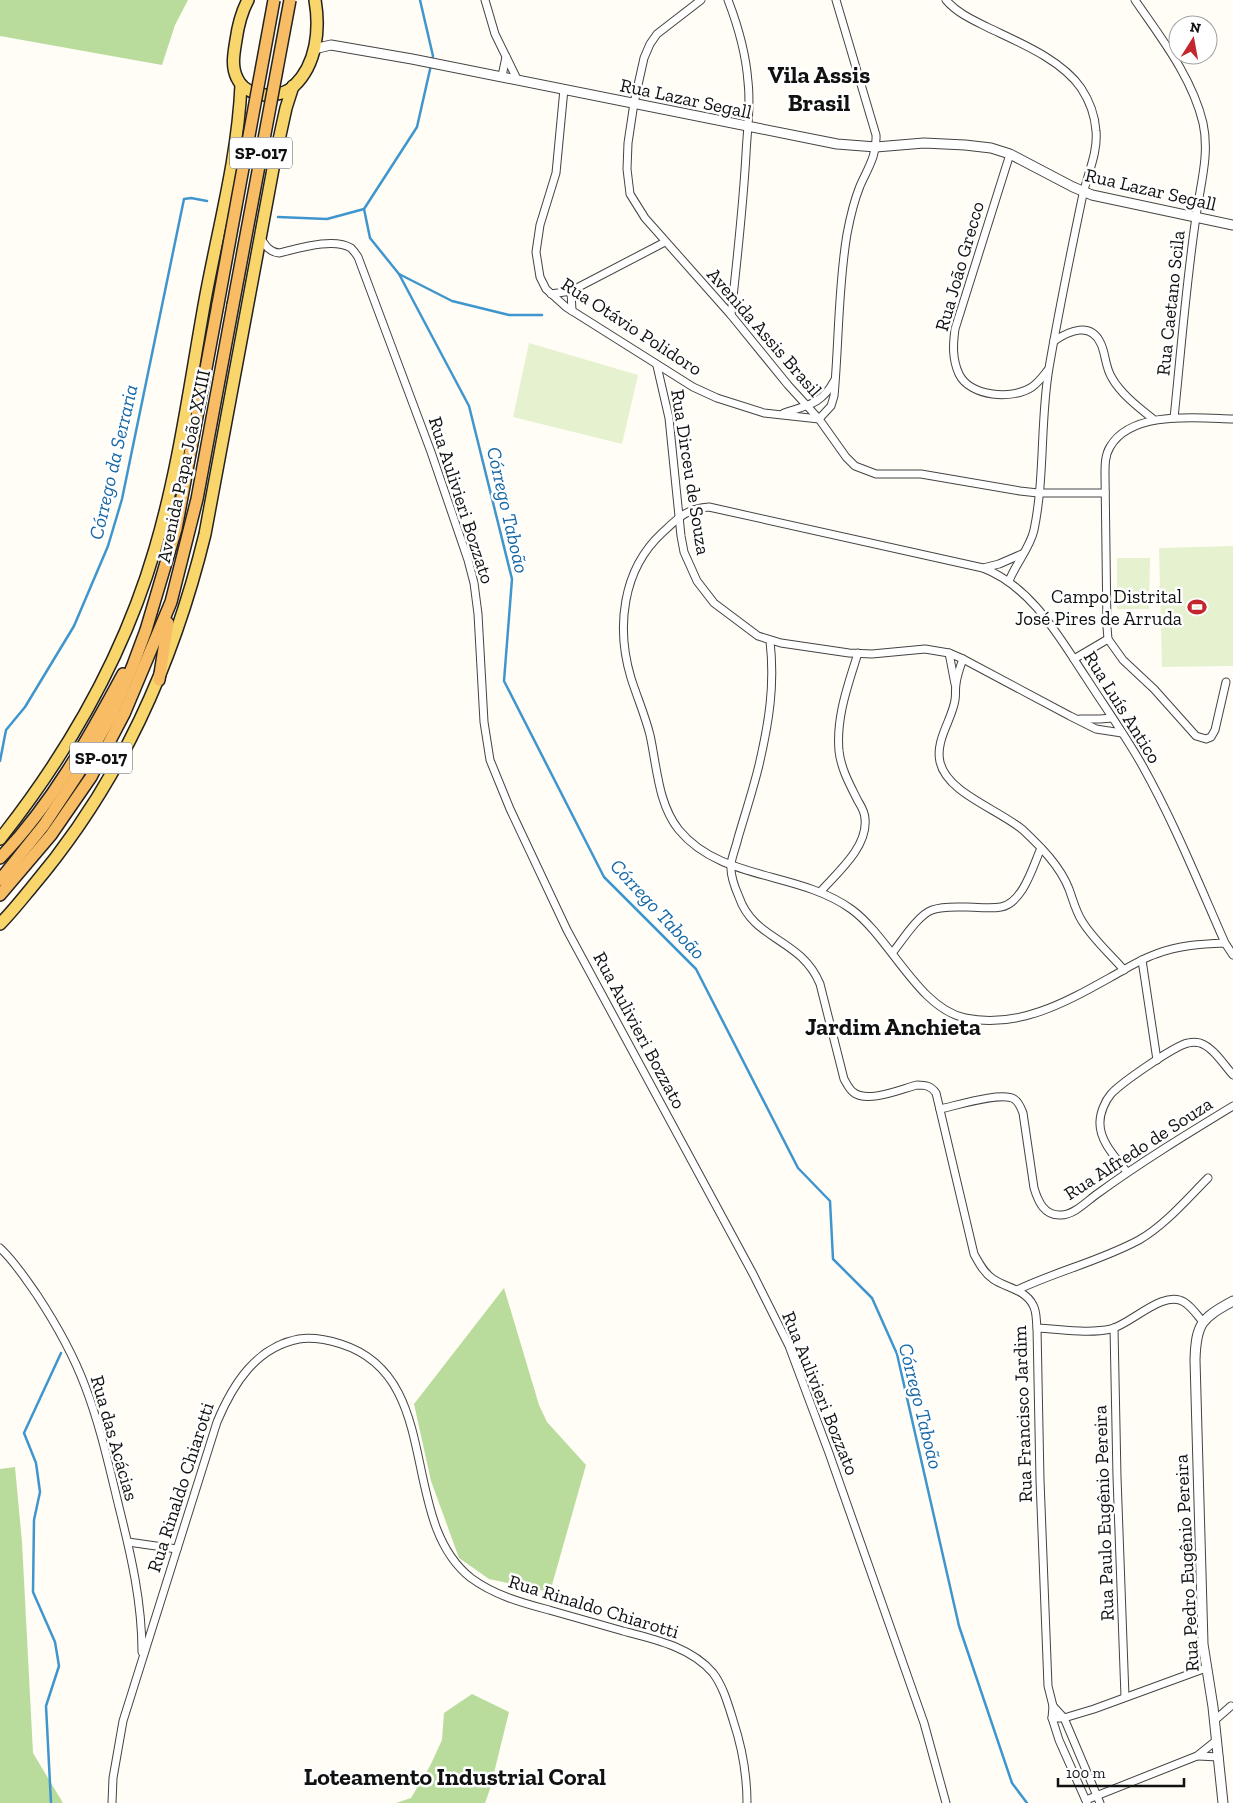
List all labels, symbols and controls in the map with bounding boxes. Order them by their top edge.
north arrow [1168,15,1218,65]
text: N [1189,18,1203,37]
district label: Vila Assis Brasil [768,60,870,117]
street label: Rua Lazar Segall [618,73,754,124]
road number: SP-017 [230,138,292,168]
street label: Rua Lazar Segall [1083,163,1219,216]
street label: Rua João Grecco [930,198,989,334]
street label: Rua Caetano Scila [1151,229,1190,377]
street label: Avenida Assis Brasil [702,263,827,402]
street label: Rua Otávio Polidoro [557,272,707,381]
street label: Avenida Papa João XXIII [152,368,215,565]
water label: Córrego da Serraria [83,382,143,542]
street label: Rua Dirceu de Souza [666,388,715,557]
street label: Rua Aulivieri Bozzato [424,414,499,587]
water label: Córrego Taboão [482,445,534,575]
place label: Campo Distrital José Pires de Arruda [1015,585,1182,630]
sports icon: Campo Distrital José Pires de Arruda [1186,596,1208,618]
street label: Rua Luís Antico [1079,647,1166,768]
road number: SP-017 [70,742,132,774]
water label: Córrego Taboão [605,854,711,964]
street label: Rua Aulivieri Bozzato [588,948,691,1113]
district label: Jardim Anchieta [805,1012,981,1041]
street label: Rua Alfredo de Souza [1060,1092,1217,1205]
street label: Rua Aulivieri Bozzato [777,1308,864,1479]
street label: Rua Francisco Jardim [1008,1325,1037,1503]
water label: Córrego Taboão [894,1341,948,1471]
street label: Rua das Acácias [86,1373,143,1503]
street label: Rua Rinaldo Chiarotti [142,1399,219,1575]
street label: Rua Paulo Eugênio Pereira [1088,1405,1119,1621]
street label: Rua Pedro Eugênio Pereira [1169,1454,1204,1672]
street label: Rua Rinaldo Chiarotti [506,1570,682,1643]
scale bar [1058,1756,1184,1788]
district label: Loteamento Industrial Coral [304,1762,606,1791]
text: 100 m [1066,1764,1105,1782]

